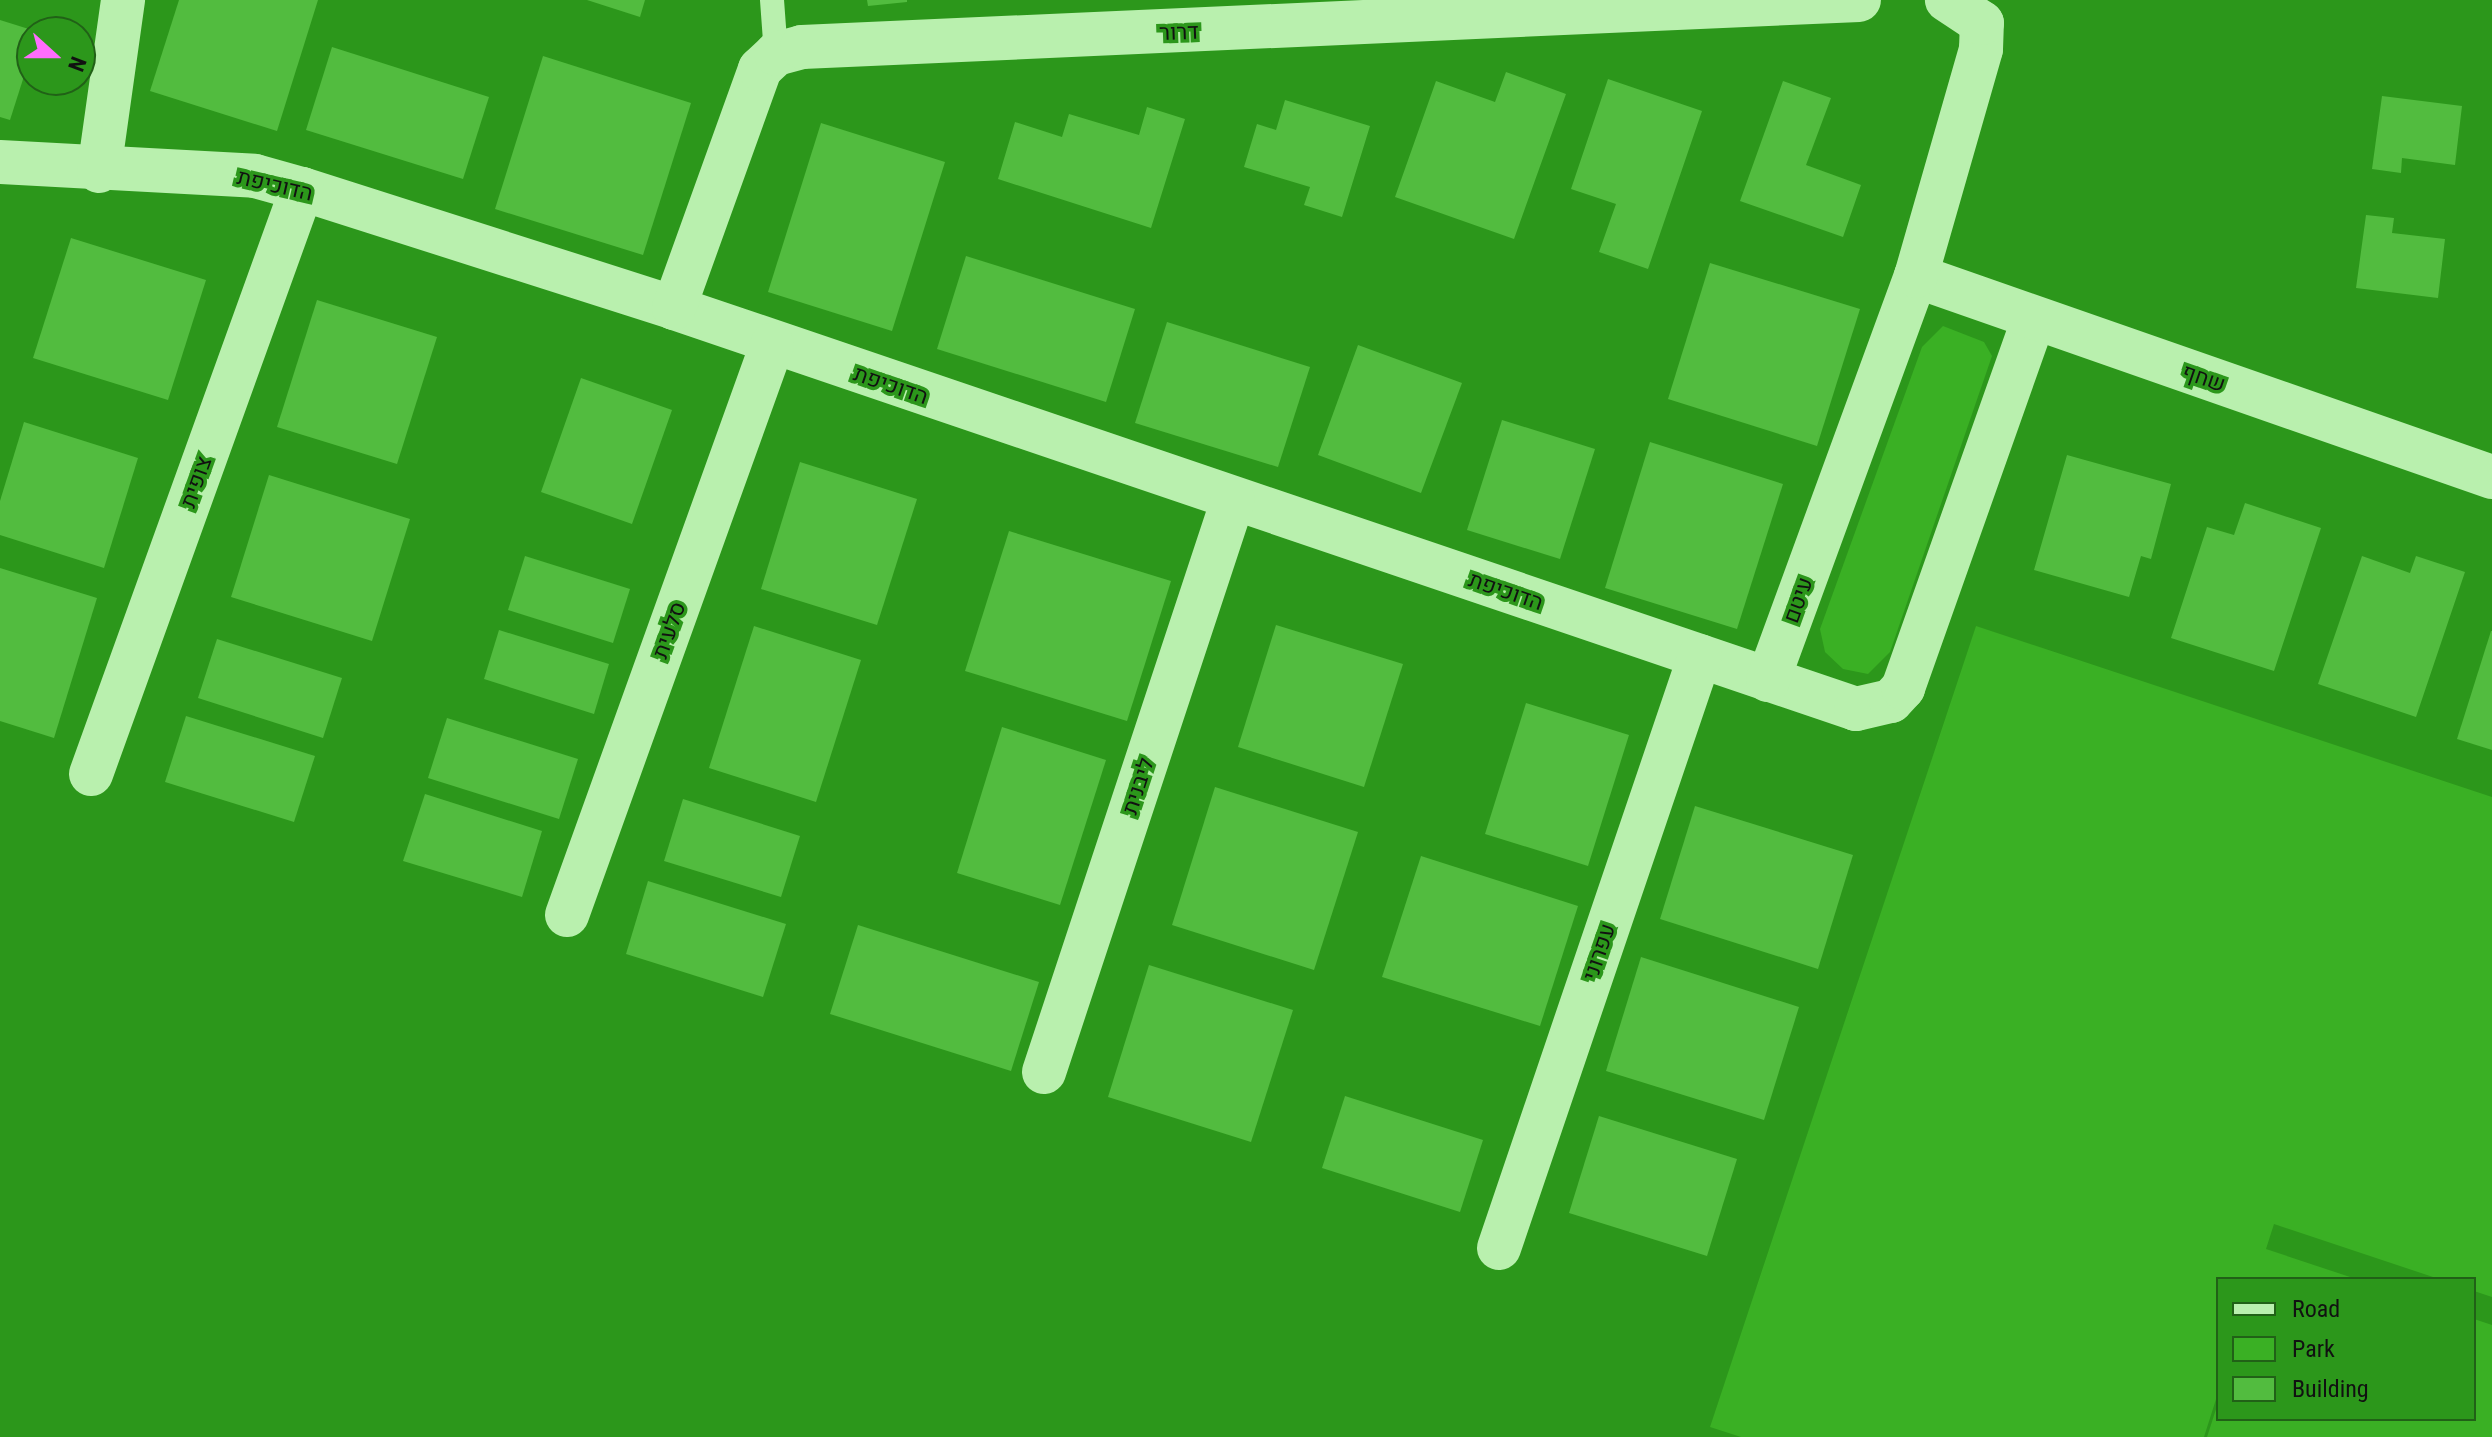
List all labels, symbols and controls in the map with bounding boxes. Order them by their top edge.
north arrow [16,16,96,96]
street label: דרור [1159,18,1199,46]
text: N [63,53,91,75]
street label: הדוכיפת [235,163,315,207]
street label: שחף [2179,358,2229,398]
street label: הדוכיפת [850,360,932,410]
street label: צופית [175,453,217,511]
street label: הדוכיפת [1465,566,1547,616]
street label: עיטם [1778,573,1818,627]
street label: סלעית [647,598,691,662]
street label: ליבנית [1117,754,1159,818]
street label: עפרוני [1577,920,1621,984]
legend [2216,1277,2476,1421]
text: Road [2292,1295,2340,1323]
text: Park [2292,1335,2335,1363]
text: Building [2292,1375,2369,1403]

